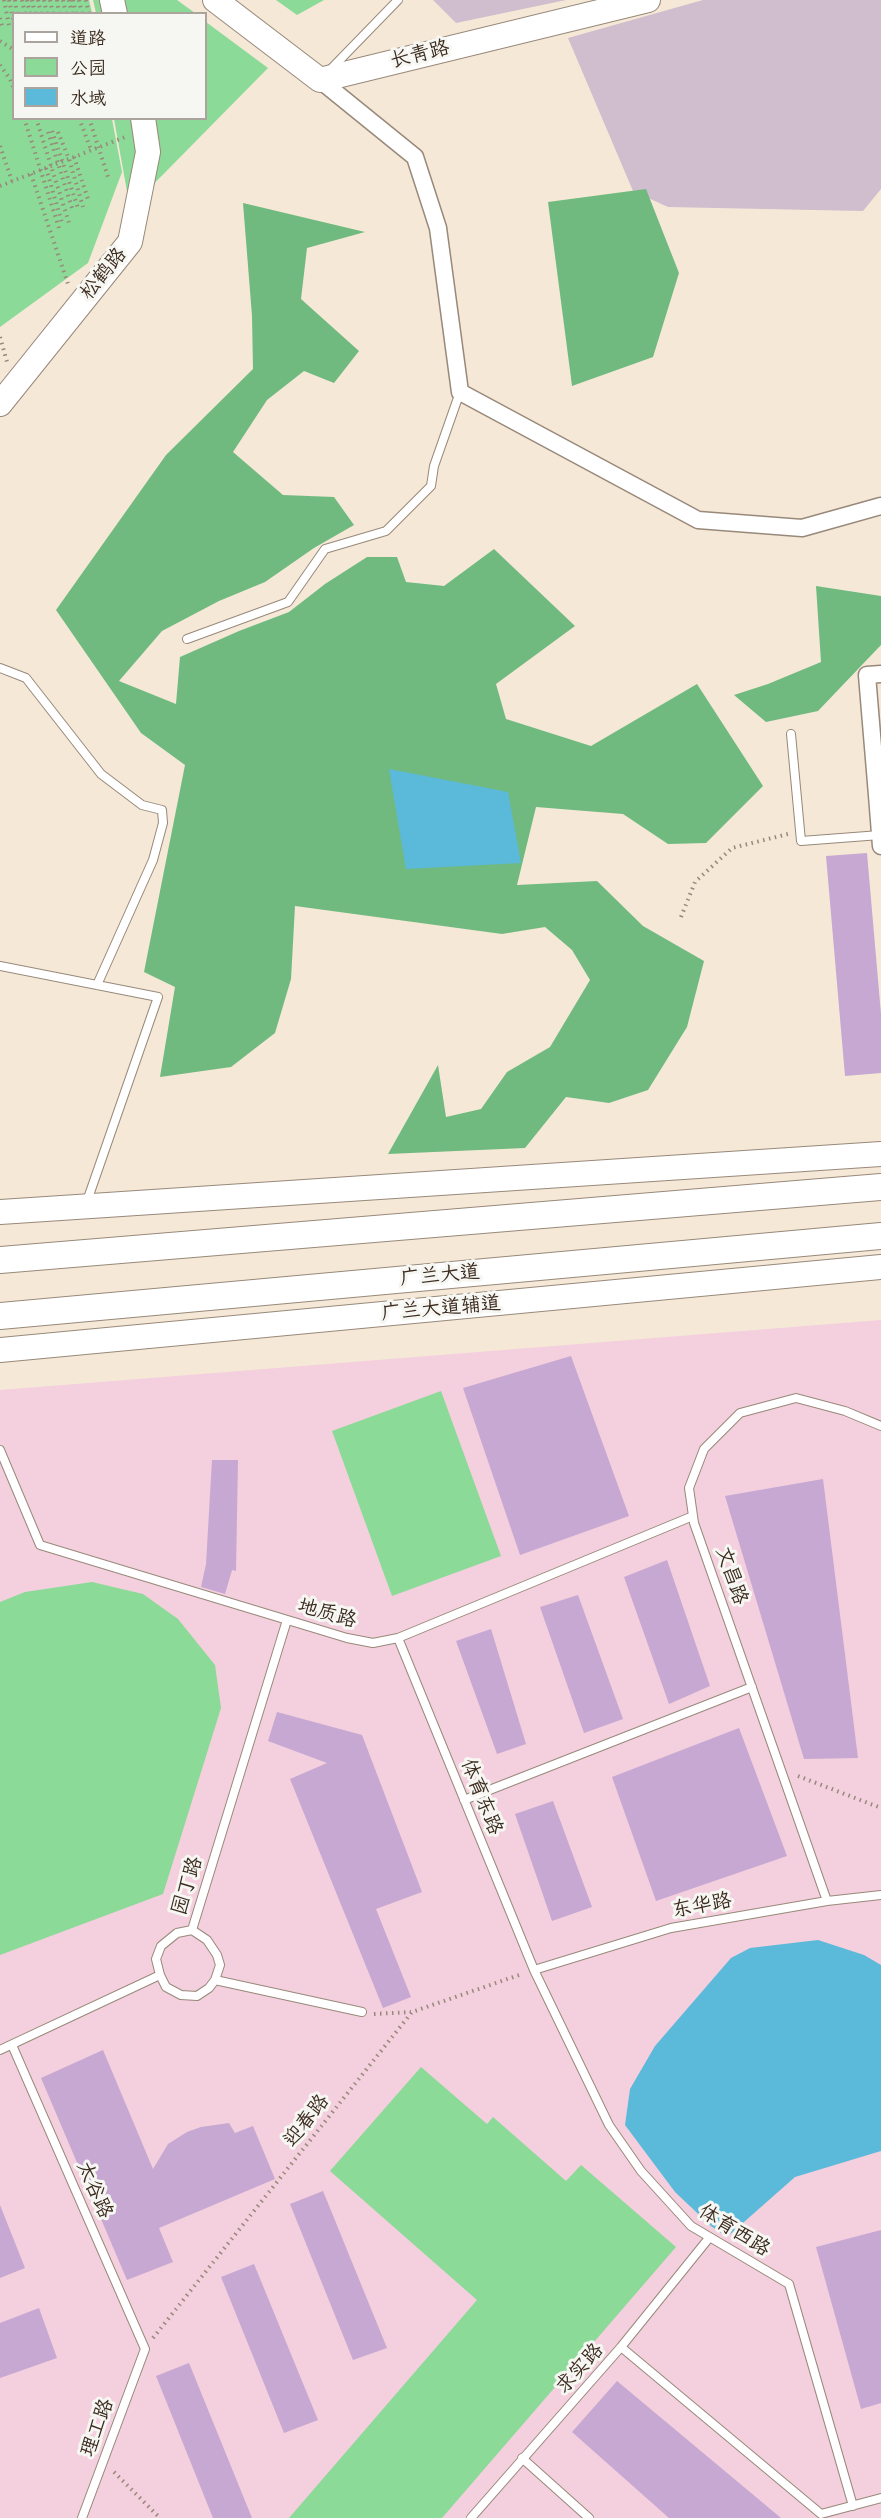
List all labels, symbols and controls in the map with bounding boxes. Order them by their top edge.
legend [12,12,207,120]
text: 道路 [70,28,106,49]
street label: 长青路 [388,36,452,74]
text: 公园 [70,58,106,79]
text: 水域 [70,88,106,109]
street label: 松鹤路 [76,243,132,305]
street label: 广兰大道 [399,1261,481,1291]
street label: 广兰大道辅道 [380,1292,502,1326]
street label: 文昌路 [710,1544,752,1608]
street label: 地质路 [295,1594,359,1634]
street label: 体育东路 [455,1755,507,1839]
street label: 园丁路 [168,1854,208,1918]
street label: 东华路 [670,1889,734,1923]
street label: 迎春路 [279,2090,335,2152]
street label: 太谷路 [71,2158,117,2222]
street label: 体育西路 [694,2200,774,2262]
street label: 求实路 [551,2339,609,2399]
street label: 理工路 [76,2396,120,2460]

